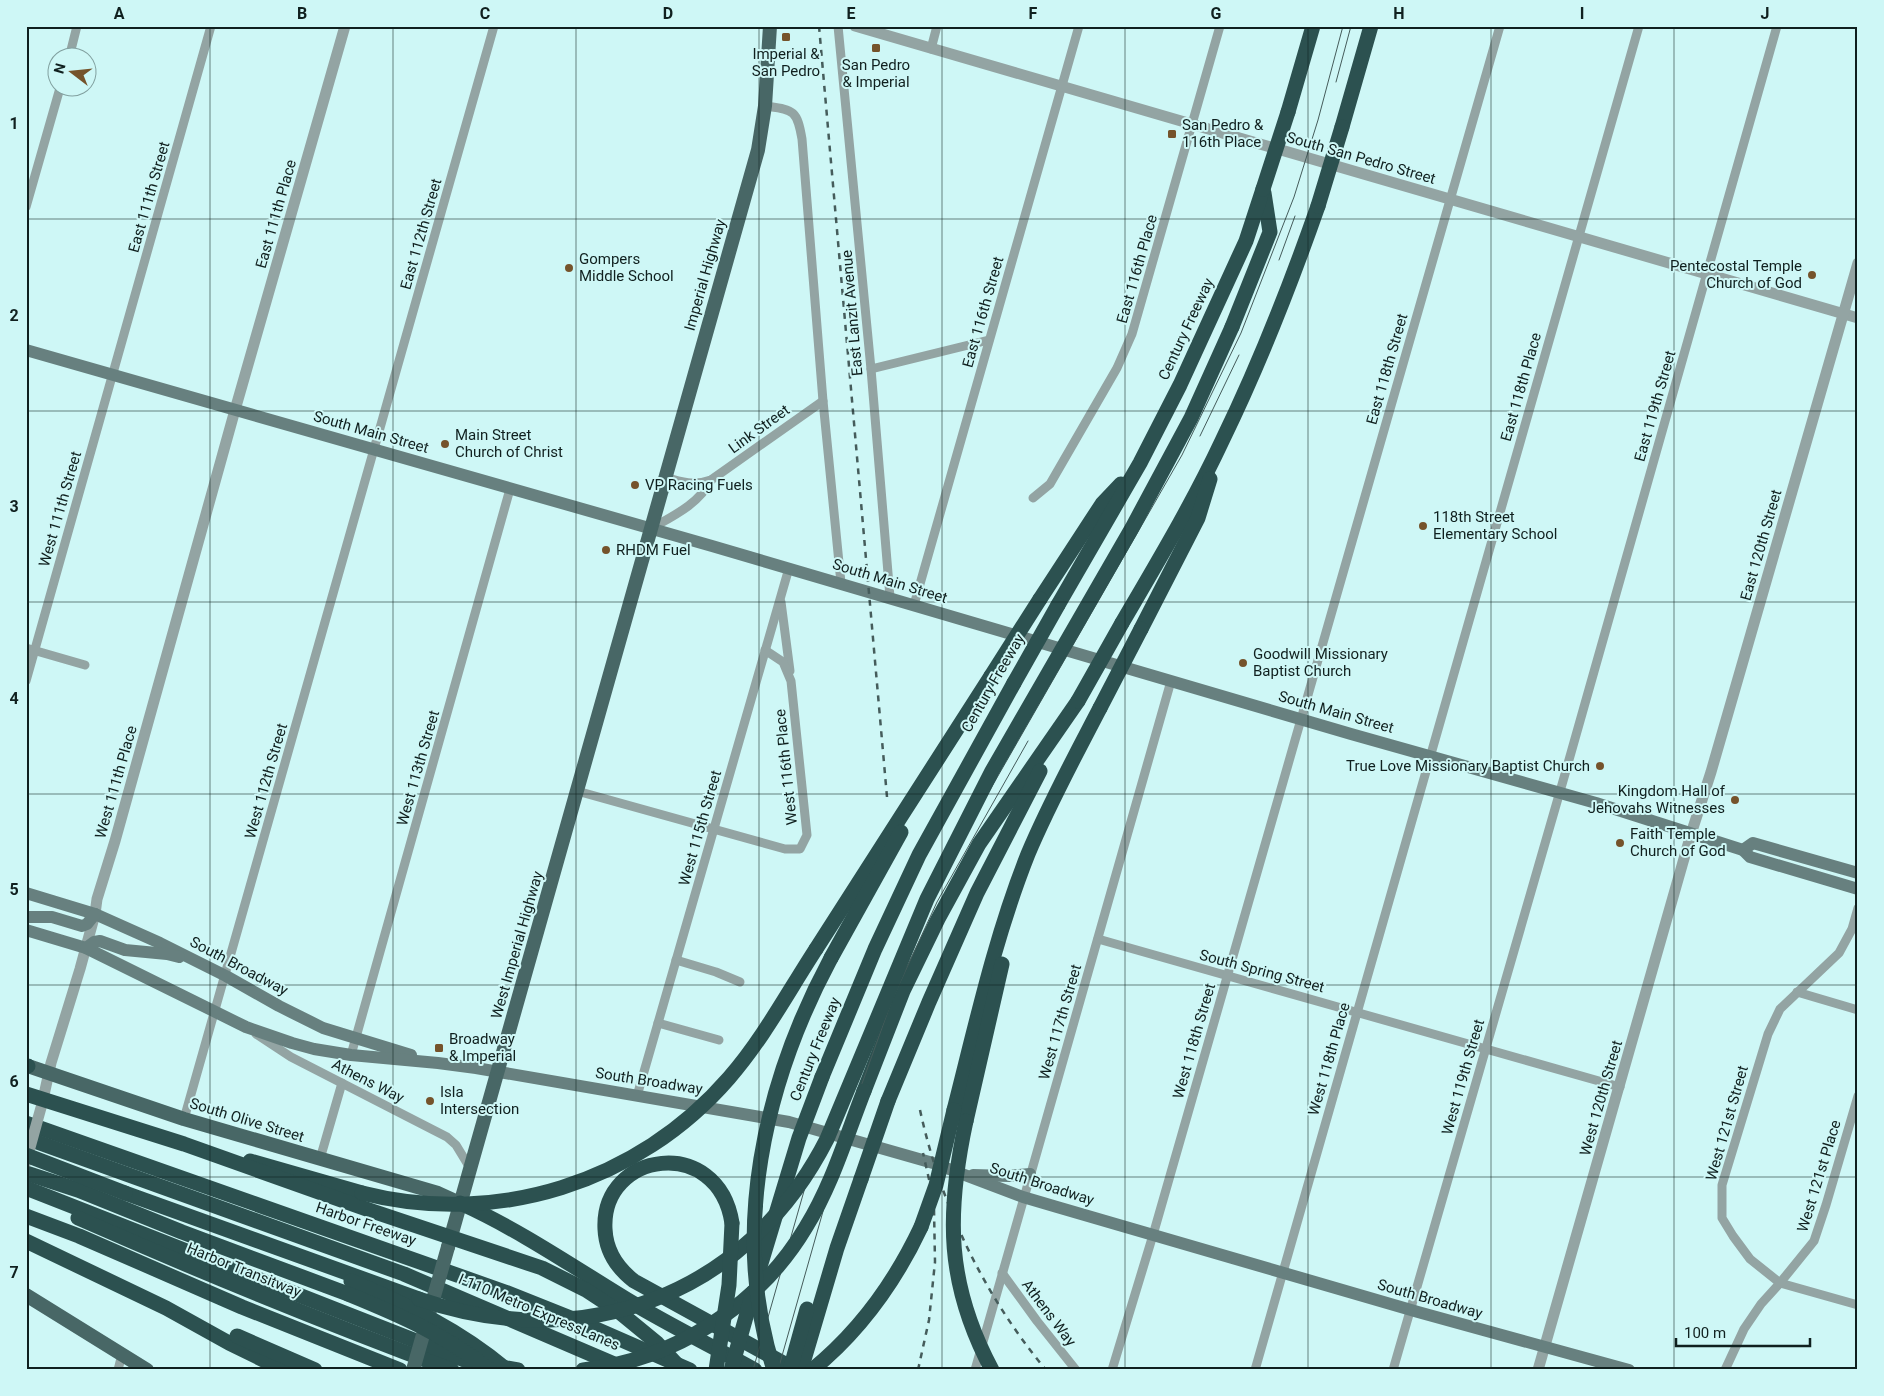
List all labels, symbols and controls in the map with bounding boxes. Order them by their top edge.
text: A [114,4,125,23]
text: B [297,4,307,23]
text: C [480,4,490,23]
text: D [663,4,673,23]
text: E [847,4,856,23]
text: F [1029,4,1038,23]
text: G [1211,4,1222,23]
text: H [1393,4,1405,23]
text: I [1580,4,1584,23]
text: J [1761,4,1769,23]
marker: Imperial & San Pedro [780,31,792,43]
marker: San Pedro & Imperial [870,42,882,54]
place label: Imperial & San Pedro [752,45,820,80]
north arrow [48,48,98,98]
place label: San Pedro & Imperial [842,56,910,91]
text: N [50,61,69,75]
text: 1 [9,114,19,133]
place label: San Pedro & 116th Place [1182,116,1264,151]
marker: San Pedro & 116th Place [1166,128,1178,140]
street label: South San Pedro Street [1284,128,1438,188]
street label: East 111th Street [125,139,173,255]
street label: East 111th Place [252,157,300,270]
street label: East 112th Street [397,176,445,292]
street label: East 116th Place [1113,212,1161,325]
street label: Imperial Highway [680,217,730,333]
street label: East Lanzit Avenue [838,249,866,377]
place label: Gompers Middle School [579,250,674,285]
street label: East 116th Street [959,254,1007,370]
place label: Pentecostal Temple Church of God [1670,257,1802,292]
marker: Gompers Middle School [563,262,575,274]
marker: Pentecostal Temple Church of God [1806,269,1818,281]
street label: Century Freeway [1154,275,1218,383]
text: 2 [9,306,19,325]
street label: East 118th Street [1363,311,1411,427]
street label: East 118th Place [1497,330,1545,443]
street label: East 119th Street [1631,348,1679,464]
street label: Link Street [725,401,793,457]
street label: South Main Street [311,407,431,457]
place label: Main Street Church of Christ [455,426,563,461]
marker: Main Street Church of Christ [439,438,451,450]
street label: West 111th Street [35,449,85,569]
place label: VP Racing Fuels [645,476,753,494]
marker: VP Racing Fuels [629,479,641,491]
street label: East 120th Street [1737,487,1785,603]
text: 3 [9,497,19,516]
place label: 118th Street Elementary School [1433,508,1557,543]
marker: 118th Street Elementary School [1417,520,1429,532]
place label: RHDM Fuel [616,541,691,559]
marker: RHDM Fuel [600,544,612,556]
street label: South Main Street [830,555,950,607]
street label: Century Freeway [958,631,1028,735]
place label: Goodwill Missionary Baptist Church [1253,645,1388,680]
marker: Goodwill Missionary Baptist Church [1237,657,1249,669]
street label: South Main Street [1276,687,1396,737]
text: 4 [9,689,19,708]
street label: West 113th Street [393,708,443,828]
street label: West 116th Place [771,708,801,826]
street label: West 112th Street [241,721,291,841]
street label: West 111th Place [91,723,141,841]
place label: True Love Missionary Baptist Church [1346,757,1590,775]
marker: True Love Missionary Baptist Church [1594,760,1606,772]
street label: West 115th Street [675,768,725,888]
place label: Kingdom Hall of Jehovahs Witnesses [1588,782,1726,817]
marker: Kingdom Hall of Jehovahs Witnesses [1729,794,1741,806]
place label: Faith Temple Church of God [1630,825,1726,860]
marker: Faith Temple Church of God [1614,837,1626,849]
street label: West Imperial Highway [487,869,547,1021]
text: 5 [9,880,19,899]
street label: South Broadway [187,933,291,999]
street label: South Spring Street [1198,946,1327,996]
street label: West 117th Street [1035,962,1085,1082]
street label: West 118th Street [1169,981,1219,1101]
street label: Century Freeway [786,994,844,1104]
street label: West 118th Place [1304,1000,1354,1118]
street label: West 119th Street [1438,1017,1488,1137]
place label: Broadway & Imperial [449,1030,516,1065]
street label: West 120th Street [1576,1038,1626,1158]
marker: Broadway & Imperial [433,1042,445,1054]
street label: Athens Way [329,1055,407,1107]
street label: West 121st Street [1702,1063,1752,1183]
street label: South Broadway [594,1064,704,1098]
text: 6 [9,1072,19,1091]
place label: Isla Intersection [440,1083,519,1118]
street label: South Olive Street [188,1094,306,1146]
marker: Isla Intersection [424,1095,436,1107]
street label: West 121st Place [1793,1118,1845,1234]
street label: South Broadway [988,1159,1096,1209]
street label: Harbor Freeway [313,1198,419,1250]
street label: Harbor Transitway [184,1239,304,1301]
text: 7 [9,1263,19,1282]
street label: I-110 Metro ExpressLanes [456,1270,622,1354]
street label: South Broadway [1375,1275,1485,1323]
street label: Athens Way [1018,1276,1080,1350]
scale bar [1676,1316,1810,1348]
text: 100 m [1684,1324,1726,1342]

